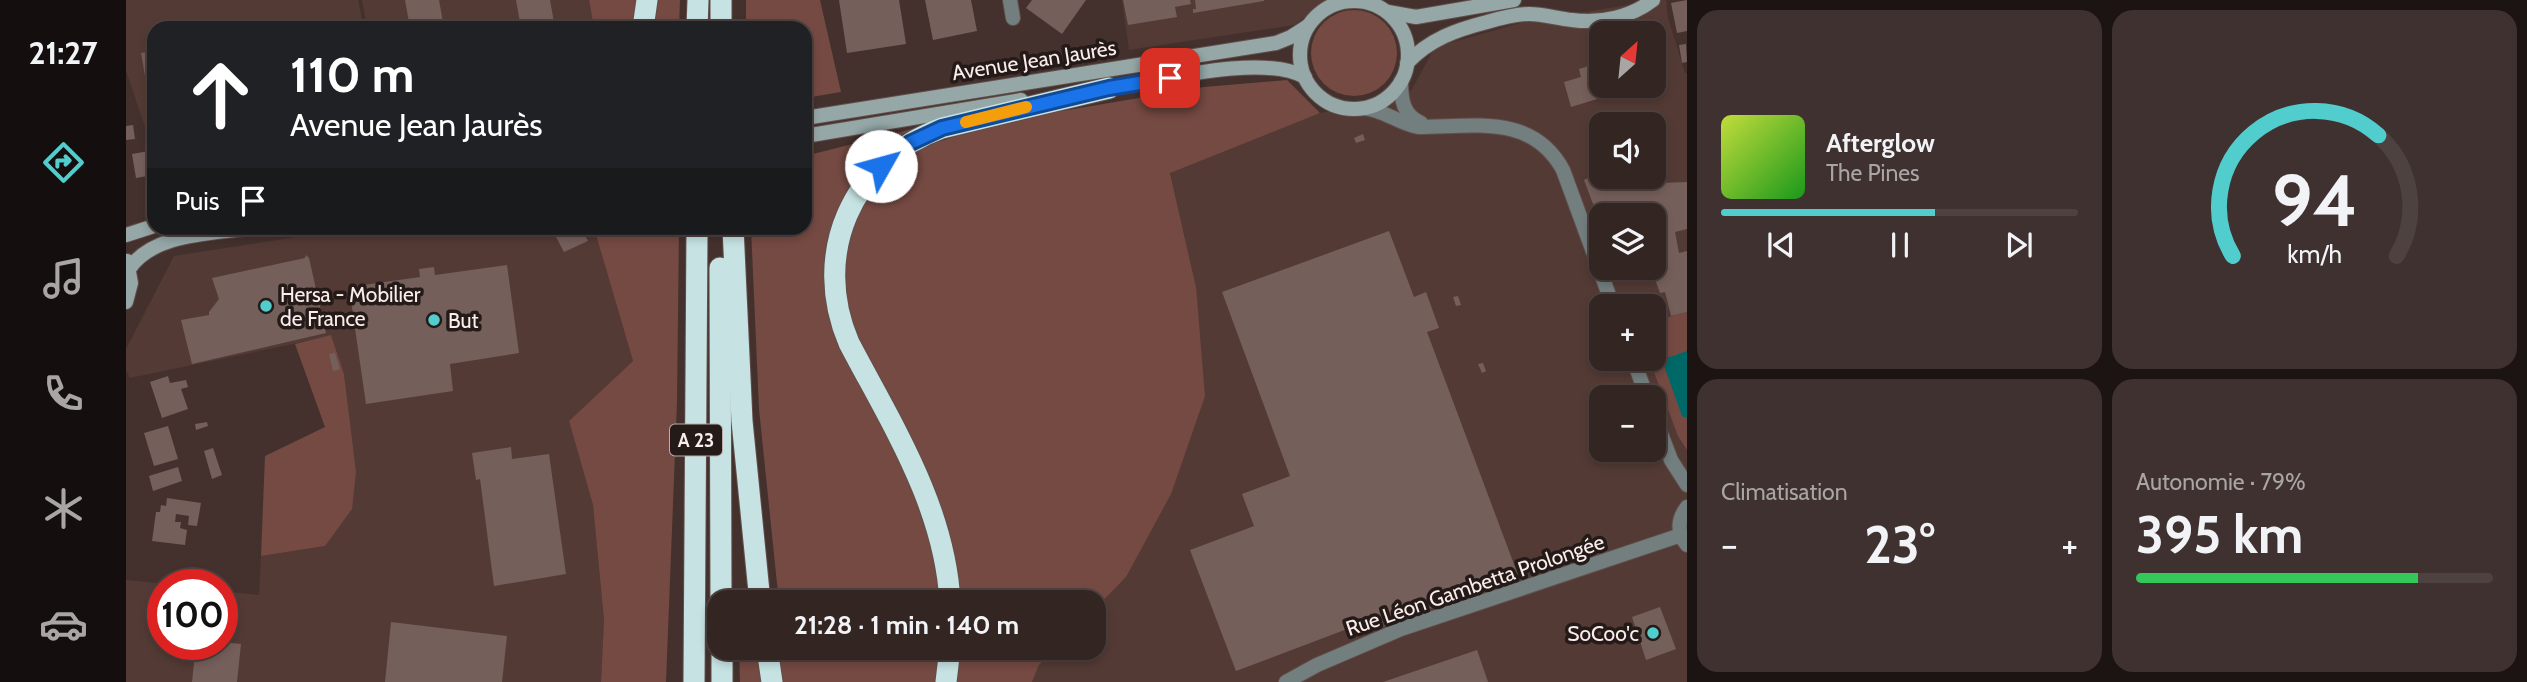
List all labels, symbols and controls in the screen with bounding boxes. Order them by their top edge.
north arrow [1589,21,1666,98]
map controls [1589,21,1666,462]
text: 21:27 [28,33,98,72]
street label: Avenue Jean Jaurès [950,35,1118,85]
text: 110 m [290,45,414,104]
pin [1140,48,1200,108]
icon: ahead [175,49,266,140]
icon: arrive [1151,59,1189,97]
text: Avenue Jean Jaurès [290,105,543,144]
button: sound [1589,112,1666,189]
text: Afterglow [1826,127,1935,159]
position arrow [844,129,918,203]
icon: directions [39,138,88,187]
text: 94 [2271,156,2358,244]
text: The Pines [1826,159,1920,187]
icon: arrive [234,182,272,220]
text: Puis [175,185,220,217]
button: layers [1589,203,1666,280]
icon: previous [1762,226,1800,264]
icon: pause [1881,226,1919,264]
icon: next [2000,226,2038,264]
text: km/h [2287,239,2342,269]
icon: music [39,254,88,303]
place label: Hersa - Mobilier de France [280,282,421,331]
button: + [1589,294,1666,371]
marker: Hersa - Mobilier de France [258,298,274,314]
place label: But [448,308,479,333]
marker: But [426,312,442,328]
icon: phone [39,369,88,418]
button: − [1589,385,1666,462]
road number: A 23 [670,424,722,456]
text: Autonomie · 79% [2136,468,2306,496]
text: Climatisation [1721,478,1848,506]
icon: climate [39,484,88,533]
text: 395 km [2136,503,2303,566]
text: 23° [1864,513,1935,576]
text: − [1721,521,1738,568]
text: + [2061,521,2078,568]
street label: Rue Léon Gambetta Prolongée [1342,529,1608,641]
speed limit sign: 100 [147,569,238,660]
icon: car [39,600,88,649]
text: 21:28 · 1 min · 140 m [794,609,1019,641]
place label: SoCoo'c [1567,621,1639,646]
marker: SoCoo'c [1645,625,1661,641]

